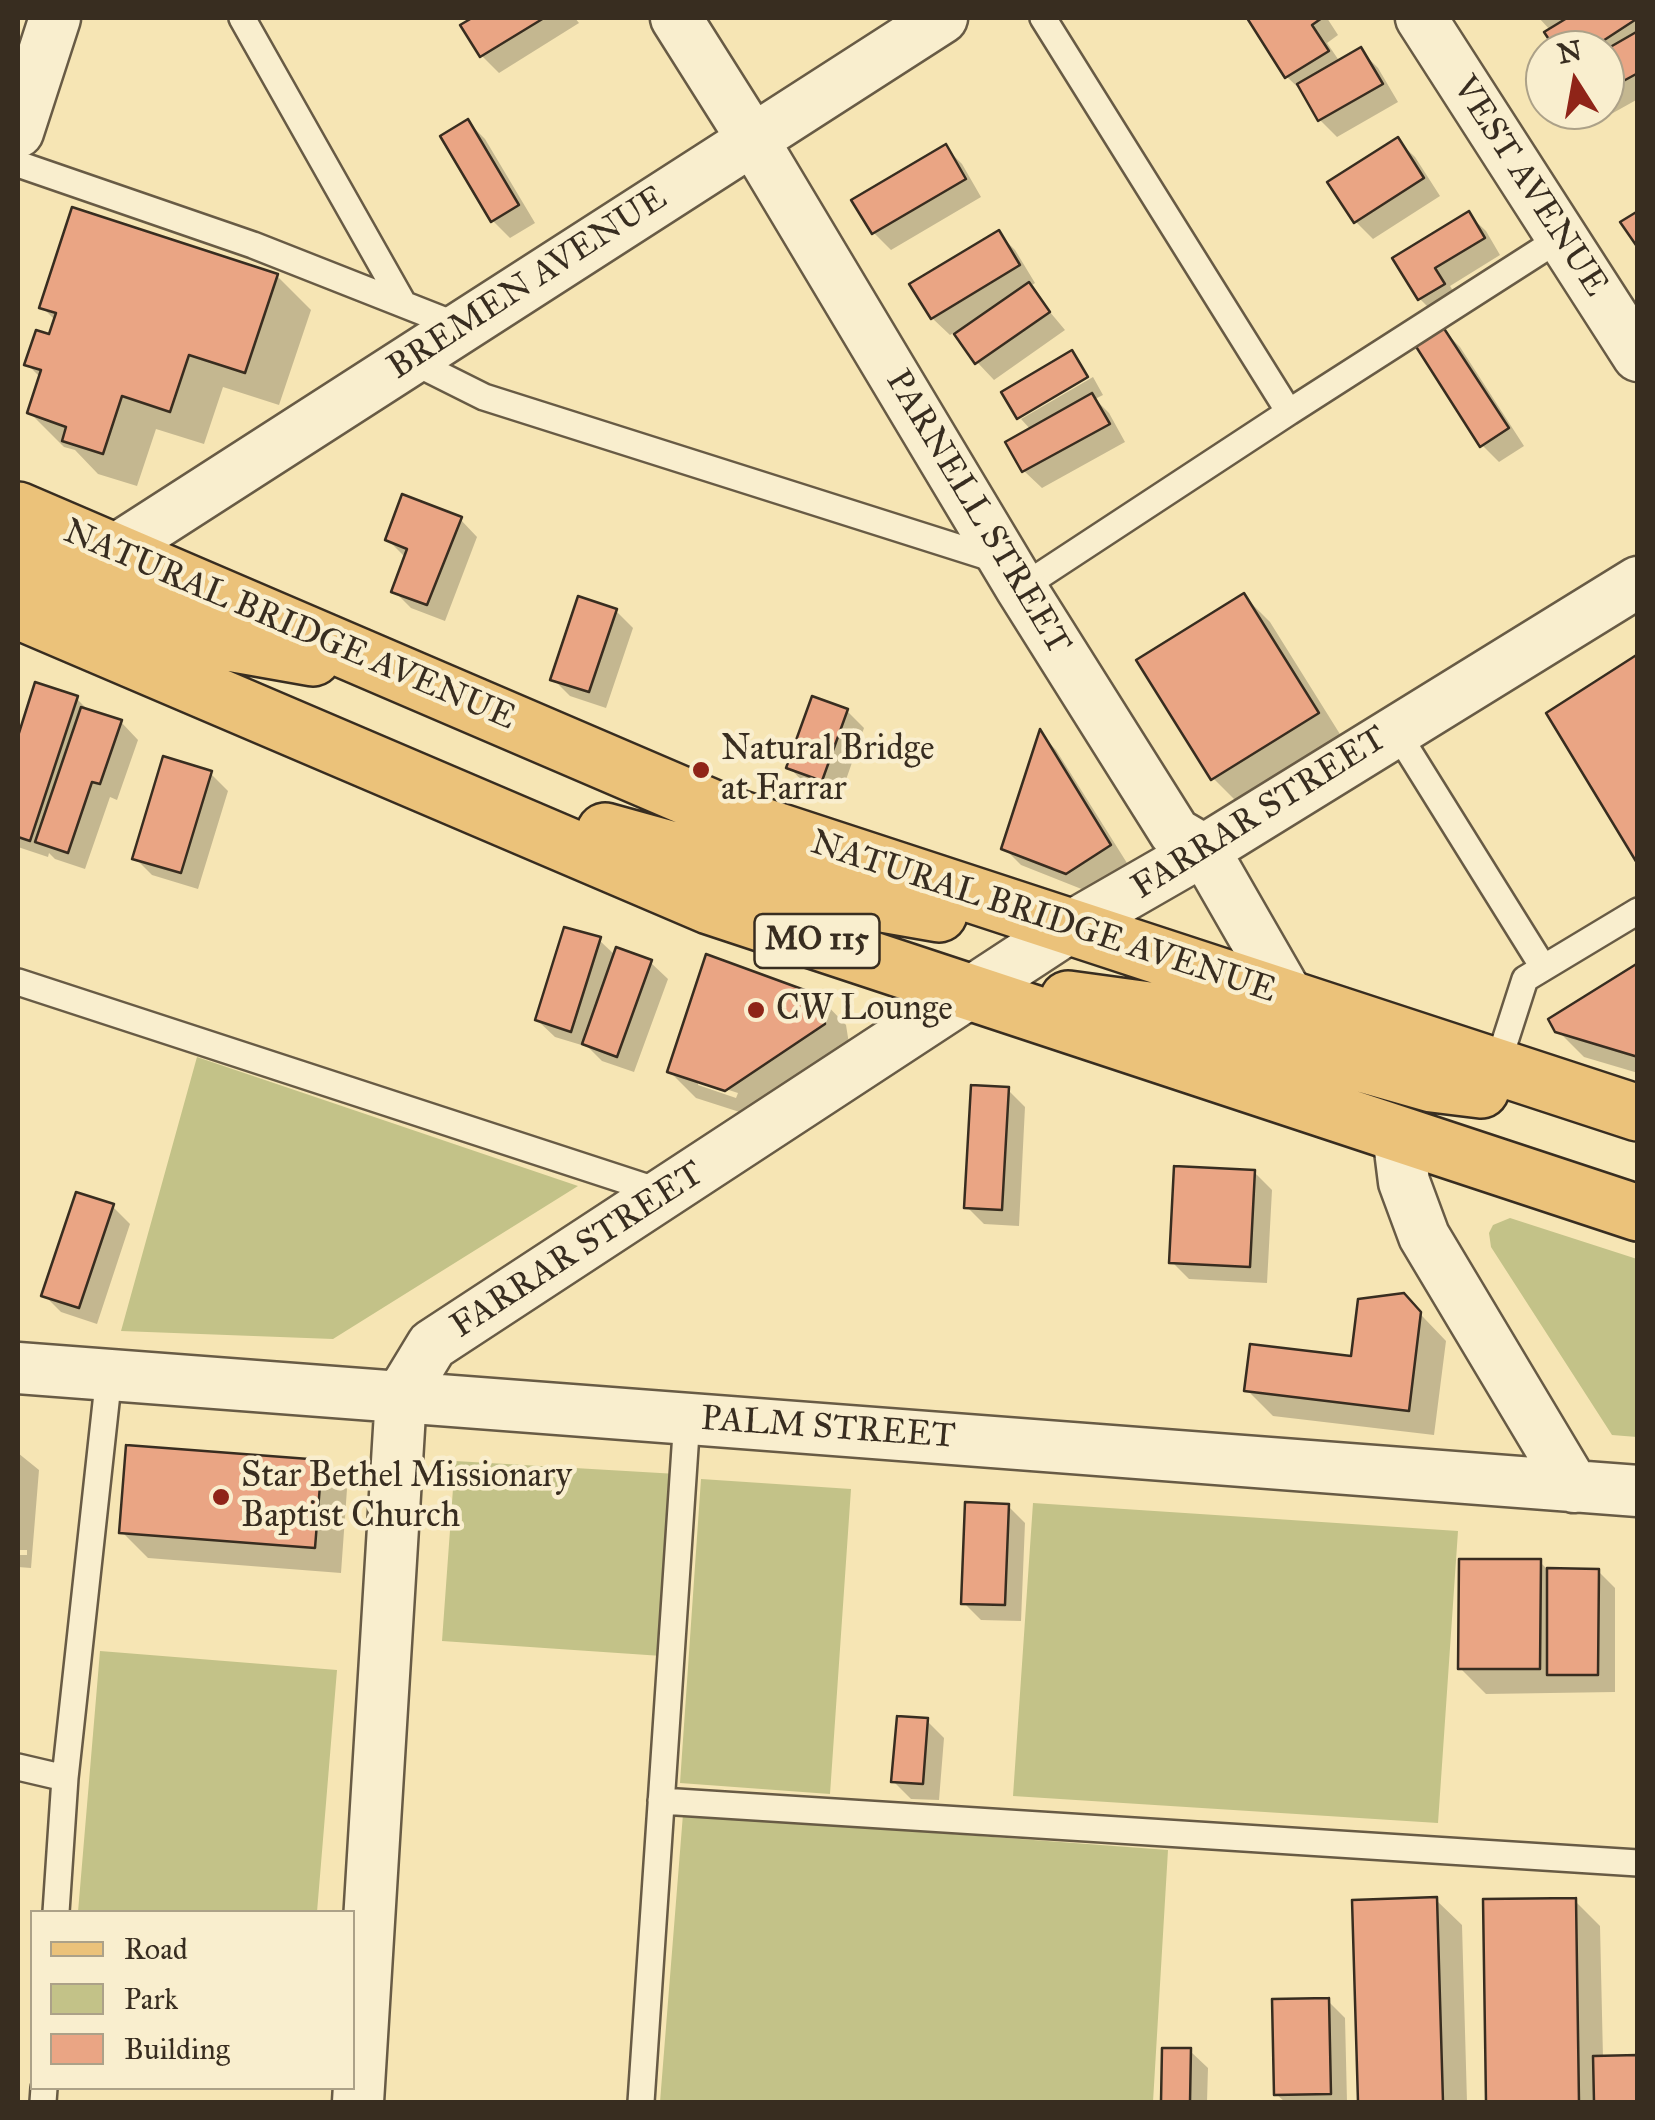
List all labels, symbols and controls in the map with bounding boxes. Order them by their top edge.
north arrow [1525,30,1625,130]
text: N [1555,33,1585,71]
street label: VEST AVENUE [1442,69,1616,305]
street label: BREMEN AVENUE [381,178,675,390]
street label: PARNELL STREET [876,363,1078,663]
street label: NATURAL BRIDGE AVENUE [57,512,521,740]
street label: FARRAR STREET [1125,719,1395,909]
place label: Natural Bridge at Farrar [721,729,935,811]
marker: Natural Bridge at Farrar [690,759,712,781]
street label: NATURAL BRIDGE AVENUE [805,823,1281,1013]
road number: MO 115 [754,914,880,968]
place label: CW Lounge [776,989,953,1031]
marker: CW Lounge [745,999,767,1021]
street label: FARRAR STREET [444,1154,712,1348]
street label: PALM STREET [699,1399,957,1459]
place label: Star Bethel Missionary Baptist Church [241,1456,572,1538]
marker: Star Bethel Missionary Baptist Church [210,1486,232,1508]
legend [30,1910,355,2090]
text: Road [124,1931,188,1967]
text: Park [124,1981,178,2017]
text: Building [124,2031,230,2067]

